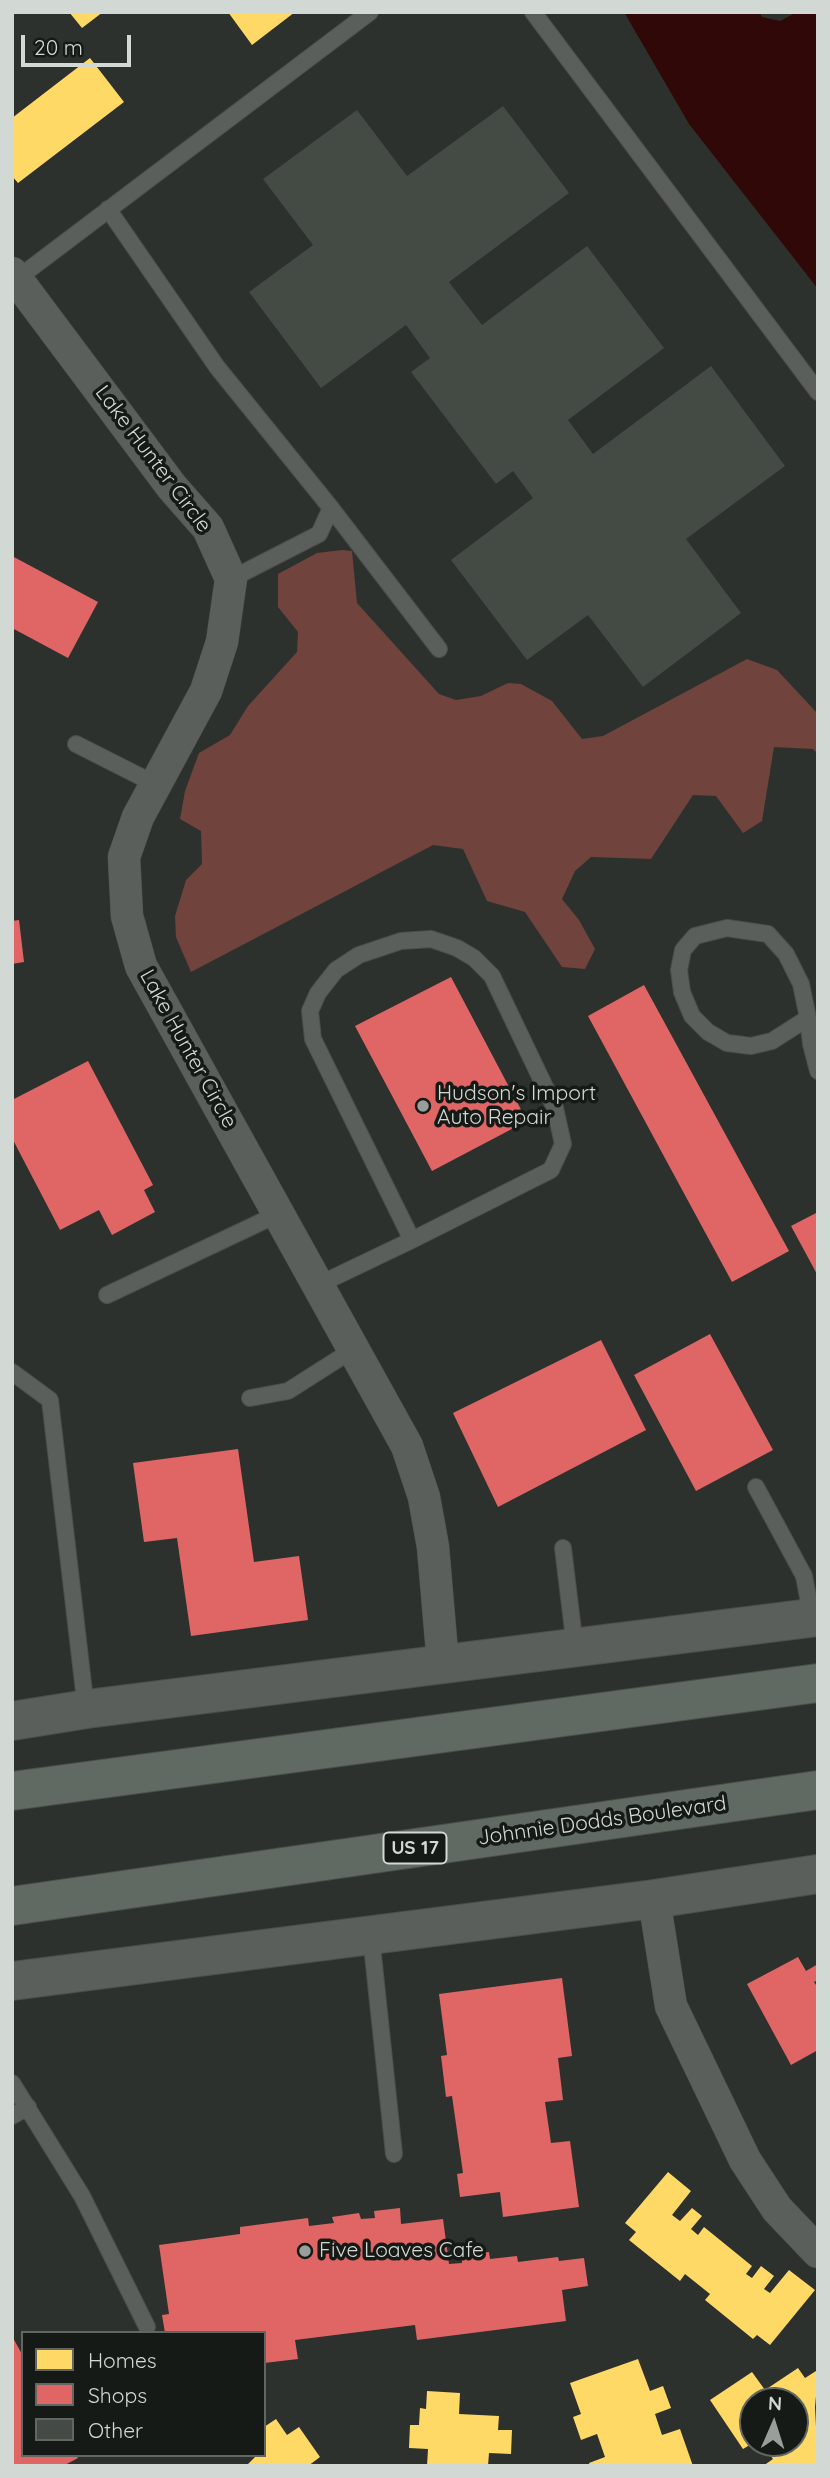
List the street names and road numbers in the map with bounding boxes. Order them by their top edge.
street label: Lake Hunter Circle [90,381,216,537]
street label: Lake Hunter Circle [134,965,242,1133]
street label: Johnnie Dodds Boulevard [476,1791,728,1851]
road number: US 17 [384,1832,446,1864]

